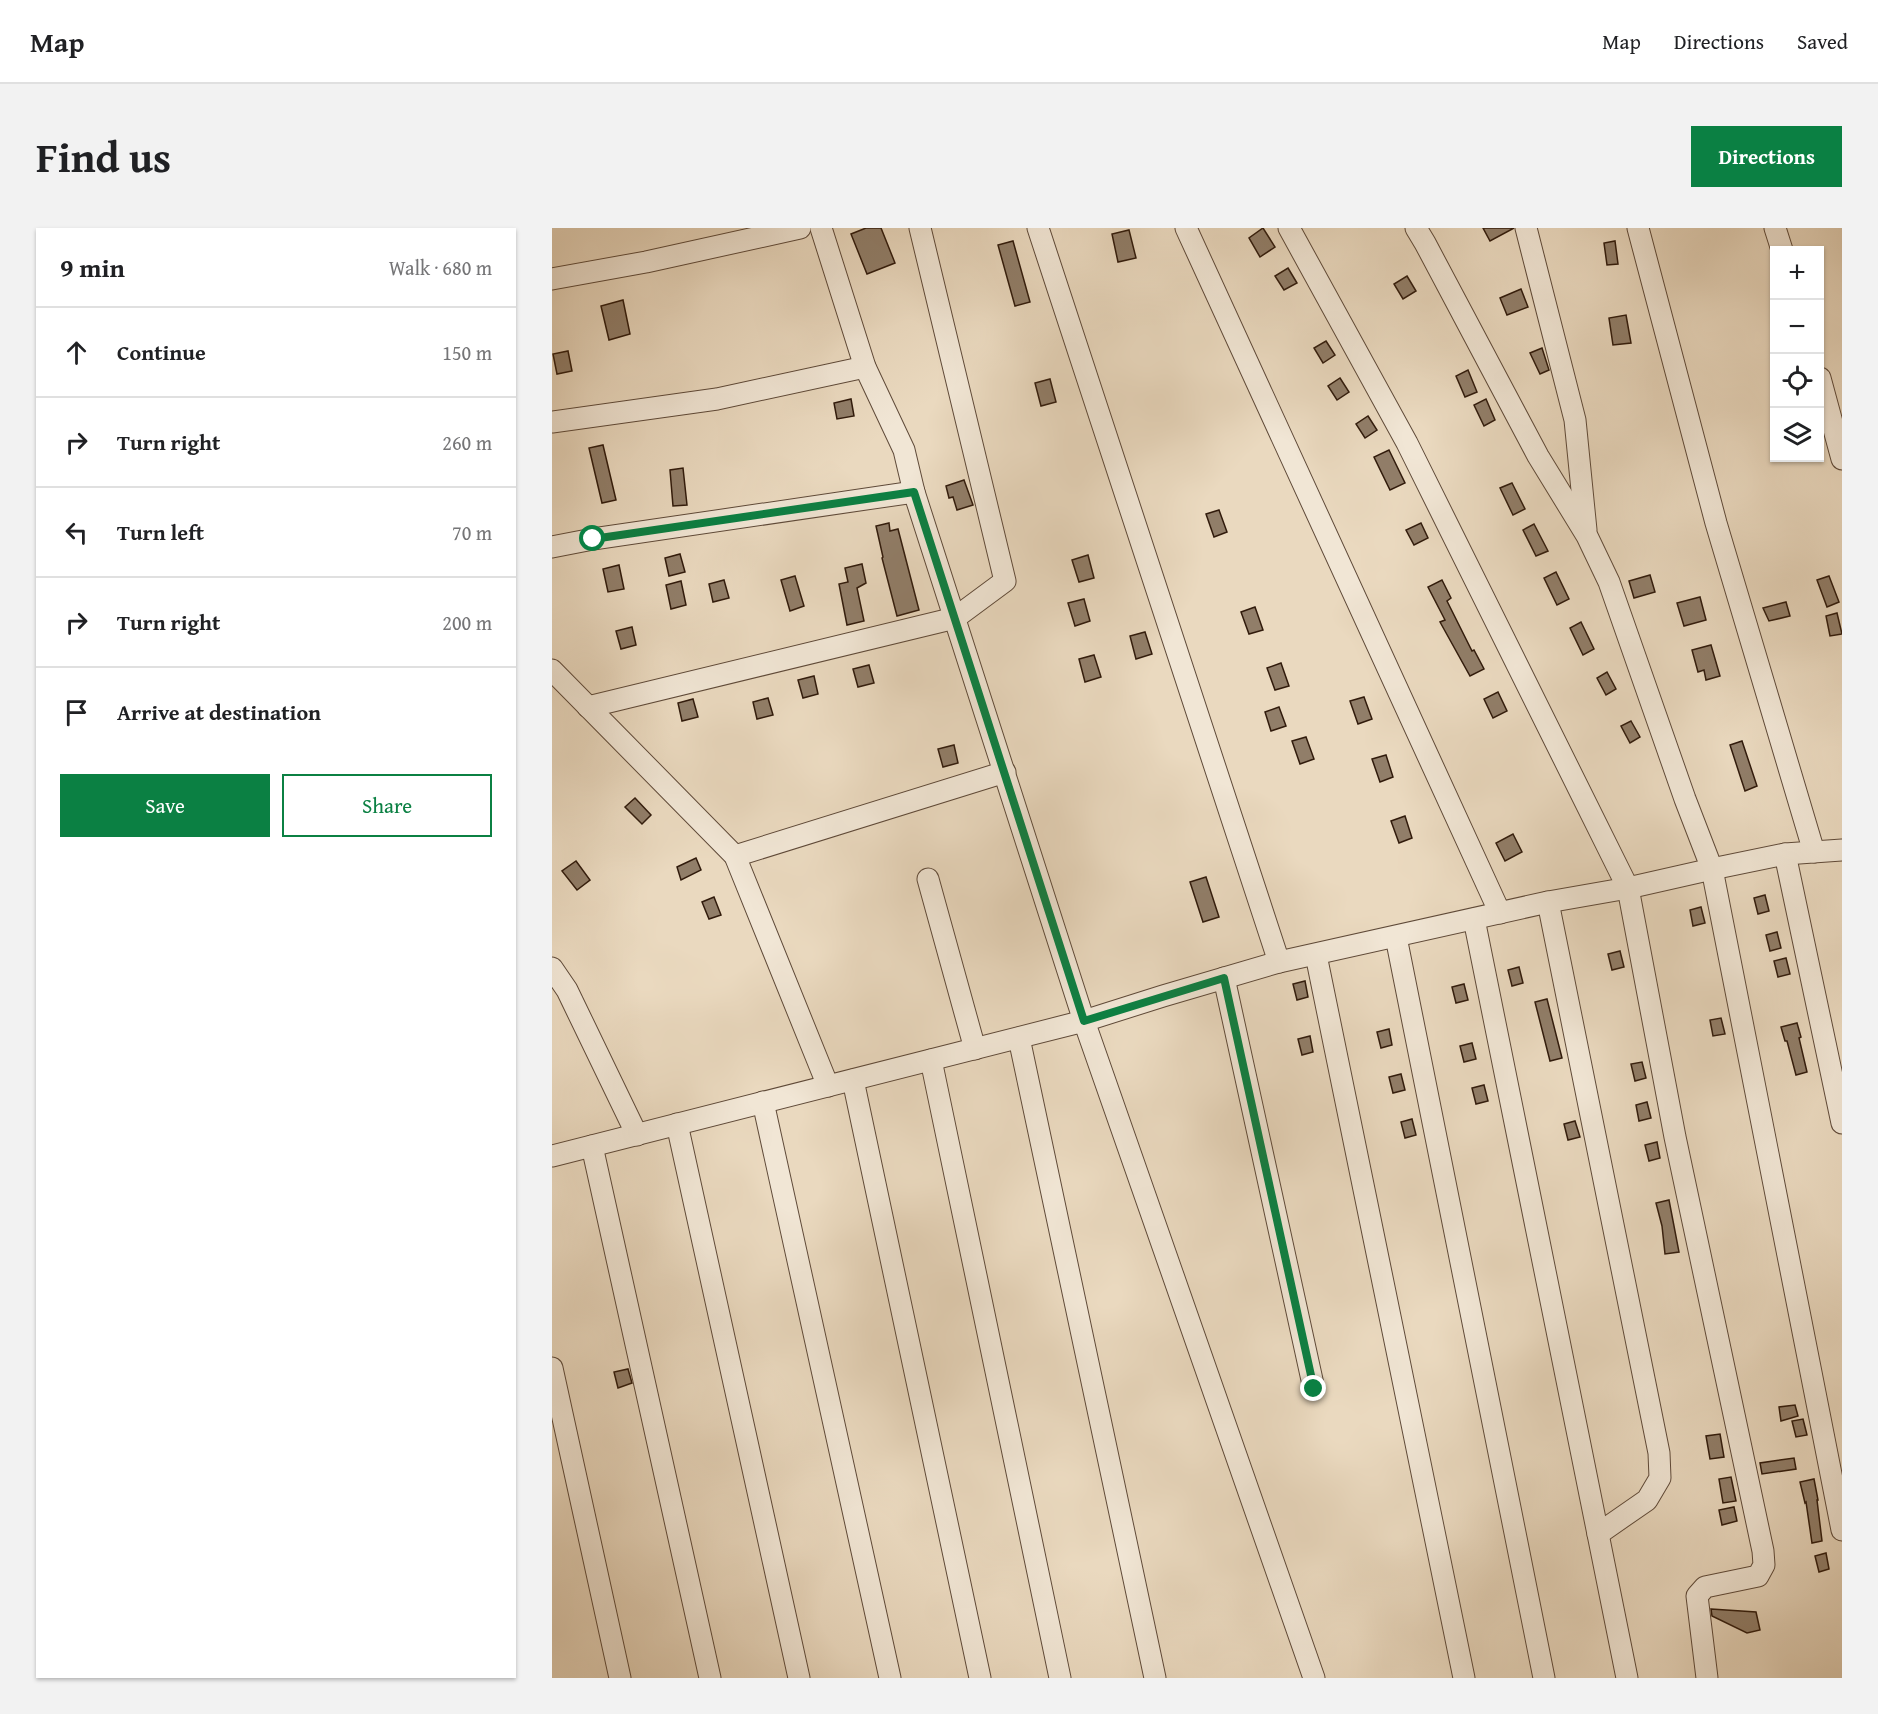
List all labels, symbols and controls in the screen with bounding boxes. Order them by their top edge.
text: Map [30,21,84,62]
text: Map [1602,26,1641,57]
text: Directions [1674,26,1764,57]
text: Saved [1797,26,1848,57]
text: Find us [36,126,171,187]
button: Directions [1691,126,1842,187]
map controls [1770,246,1824,462]
button: + [1770,246,1824,300]
text: 9 min [60,248,125,287]
text: Walk · 680 m [389,253,492,282]
button: − [1770,300,1824,354]
icon: ahead [60,336,93,369]
text: Continue [117,336,206,368]
text: 150 m [442,338,492,367]
button: locate [1770,354,1824,408]
button: layers [1770,408,1824,462]
icon: right [60,426,93,459]
text: Turn right [117,426,220,458]
text: 260 m [442,428,492,457]
icon: left [60,516,93,549]
text: Turn left [117,516,204,548]
text: 70 m [452,518,492,547]
route start [579,525,605,551]
icon: right [60,606,93,639]
text: Turn right [117,606,220,638]
text: 200 m [442,608,492,637]
icon: arrive [60,696,93,729]
text: Arrive at destination [117,696,321,728]
button: Save [60,774,270,837]
button: Share [282,774,492,837]
route end [1300,1375,1326,1401]

